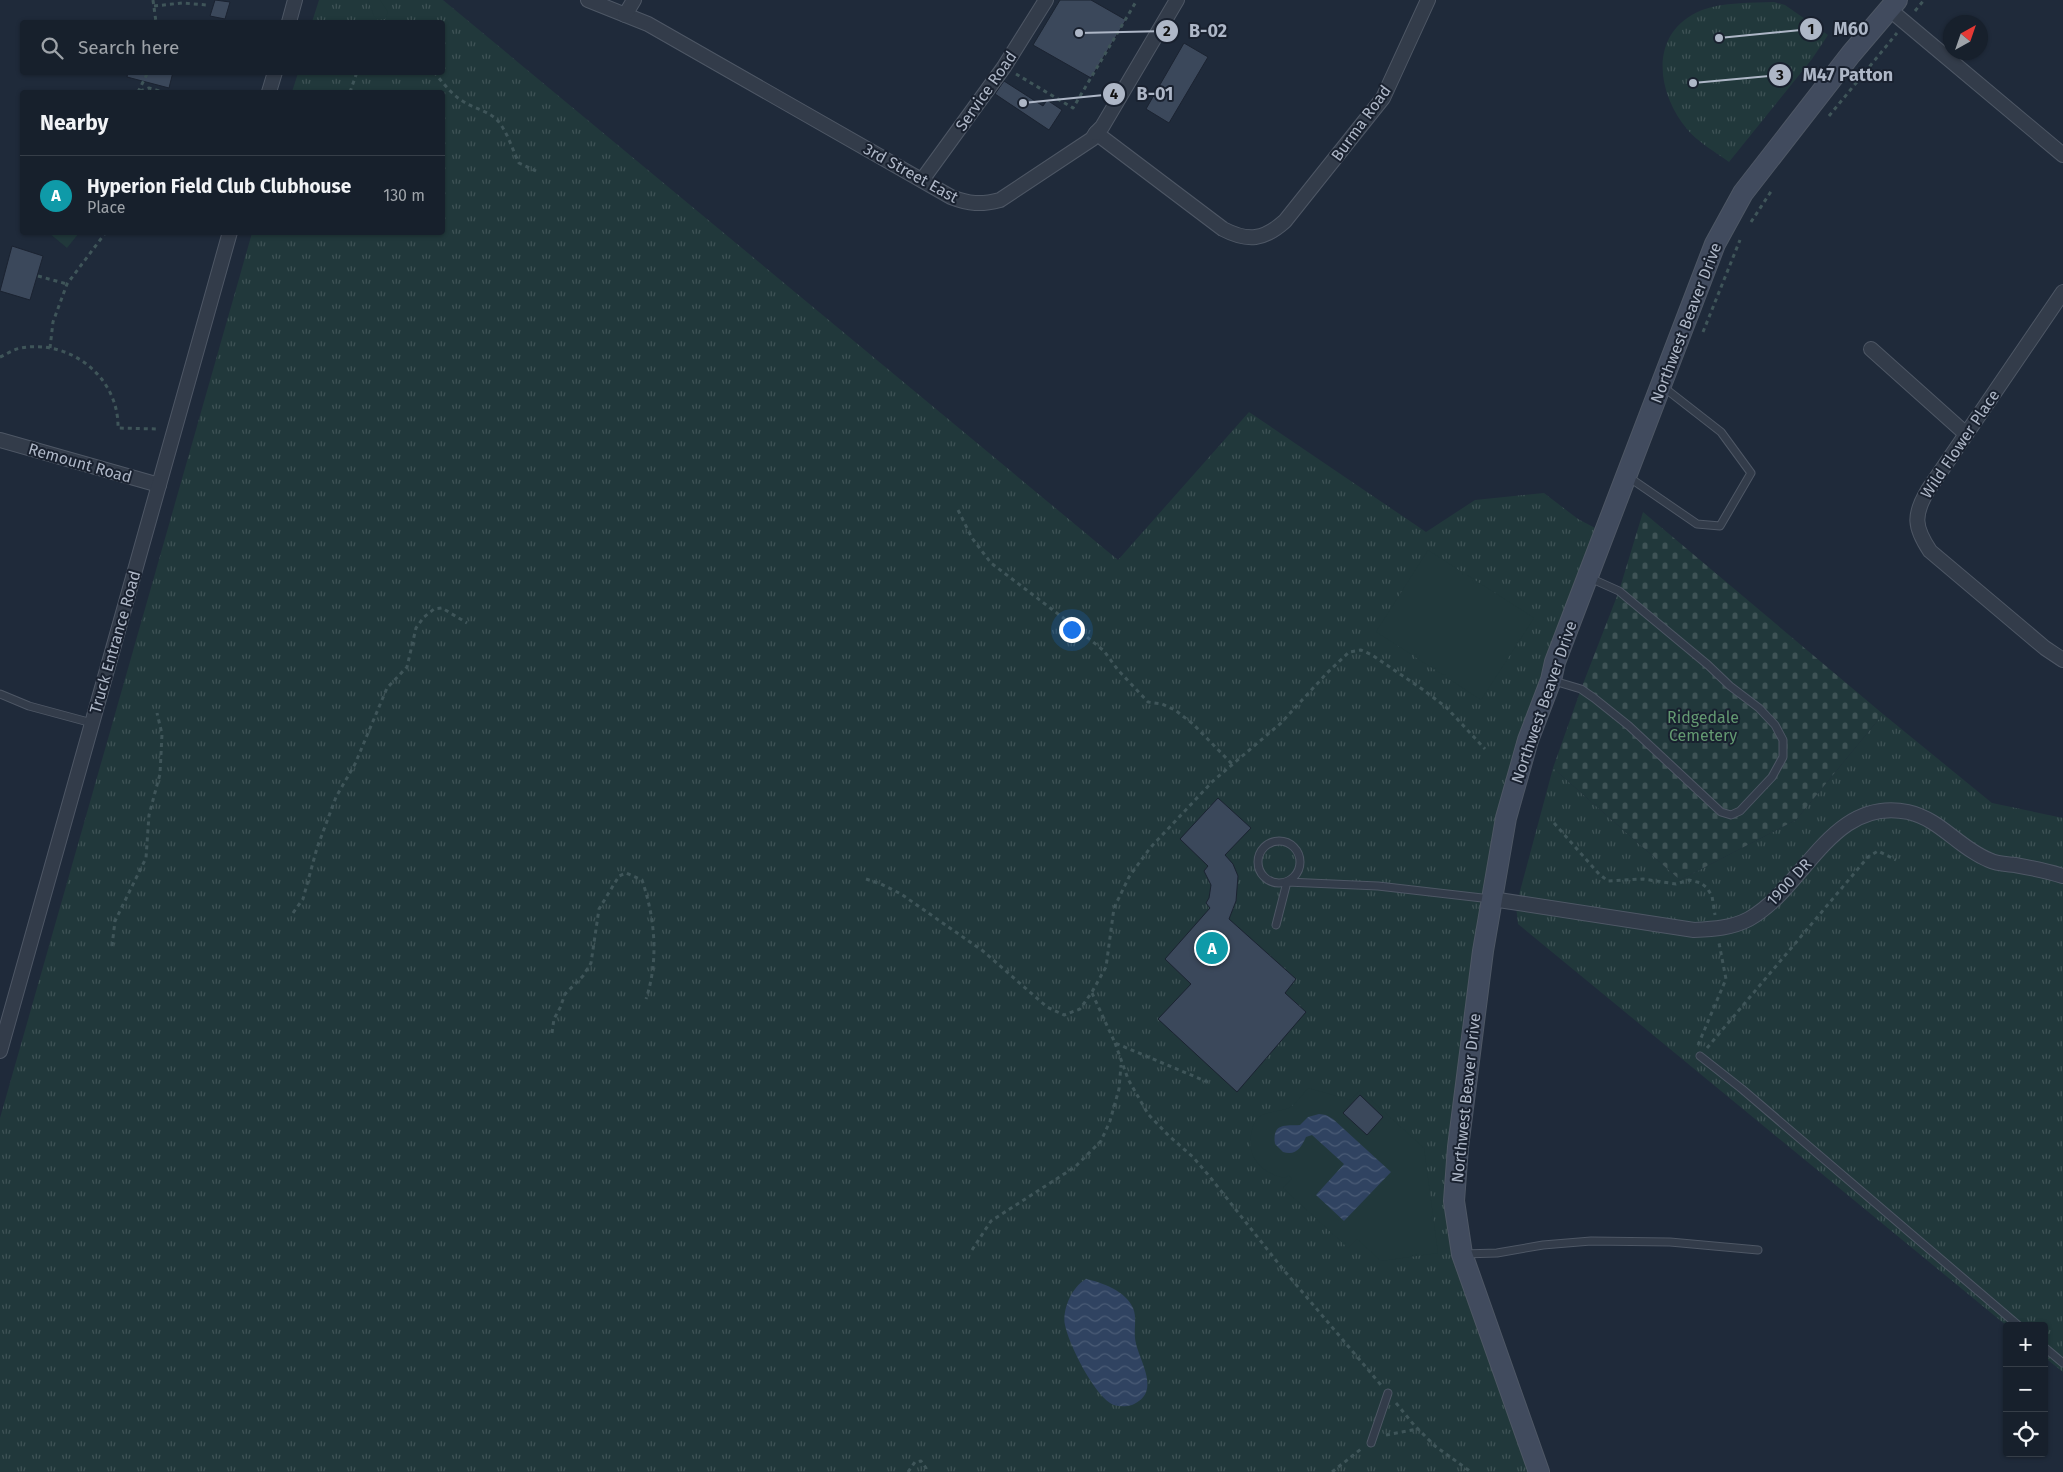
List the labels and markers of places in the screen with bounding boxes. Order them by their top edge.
callout: M60 [1798,12,1878,45]
callout: B-02 [1154,14,1237,47]
callout: M47 Patton [1768,59,1903,92]
callout: B-01 [1101,78,1183,111]
pin: A [1196,929,1228,967]

